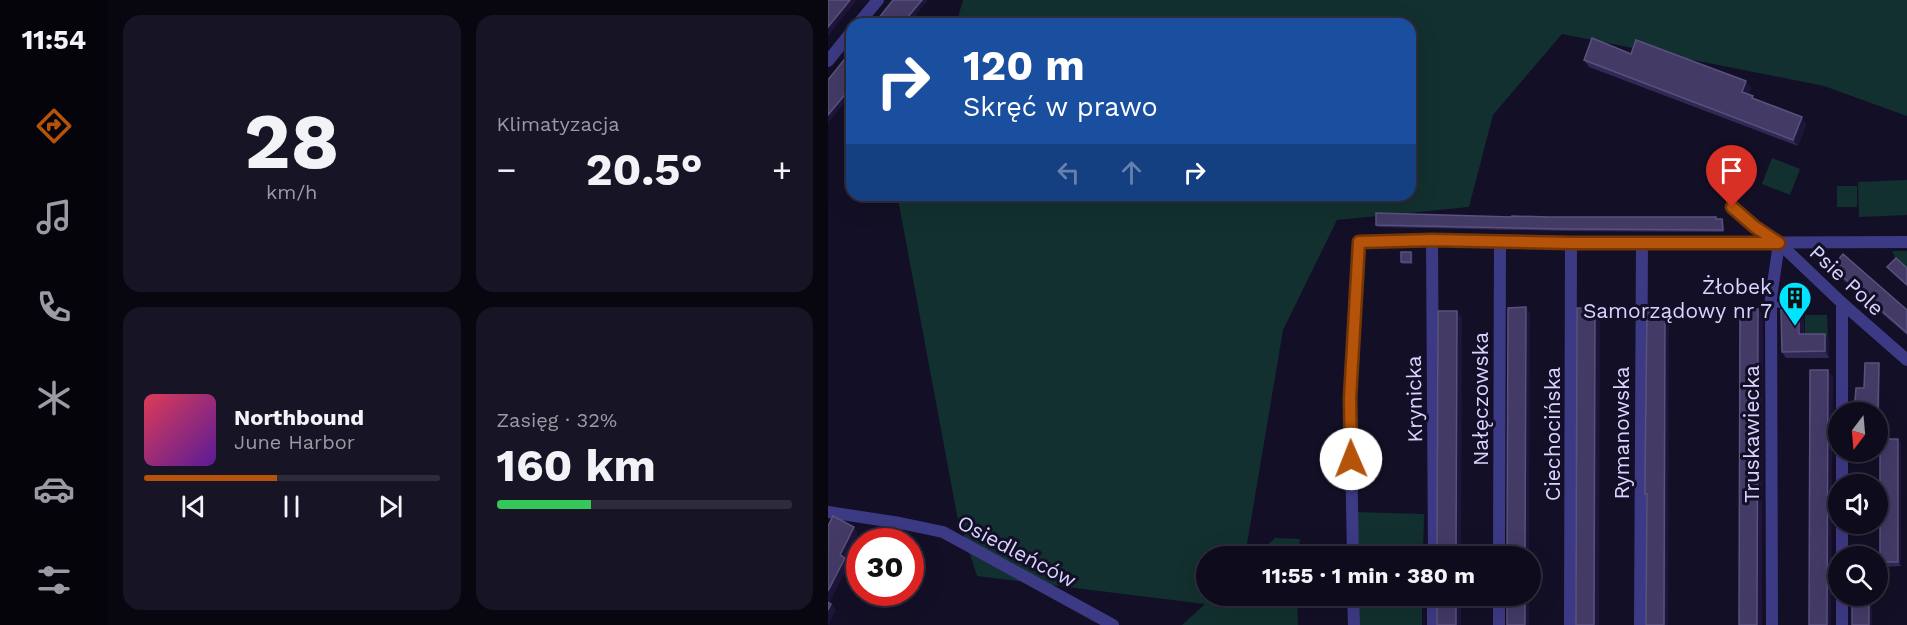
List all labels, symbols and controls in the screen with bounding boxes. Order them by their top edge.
text: 11:54 [22,24,86,56]
text: 120 m [963,41,1085,90]
icon: right [864,42,942,120]
text: Skręć w prawo [963,91,1158,123]
text: 28 [244,95,339,187]
icon: directions [33,105,75,147]
text: Klimatyzacja [497,112,620,136]
text: 20.5° [586,143,703,196]
pin [1706,145,1757,207]
text: − [497,150,516,189]
text: + [772,150,792,189]
icon: arrive [1715,154,1748,187]
icon: left [1052,156,1085,189]
icon: ahead [1115,156,1148,189]
icon: right [1178,156,1211,189]
text: km/h [266,180,318,204]
icon: music [33,196,75,238]
street label: Psie Pole [1805,239,1889,321]
place label: Żłobek Samorządowy nr 7 [1583,274,1772,323]
building icon: Żłobek Samorządowy nr 7 [1777,280,1813,327]
icon: phone [33,286,75,328]
street label: Nałęczowska [1468,332,1493,466]
street label: Krynicka [1401,355,1427,443]
street label: Truskawiecka [1739,365,1764,503]
street label: Rymanowska [1609,366,1634,500]
street label: Ciechocińska [1540,367,1565,501]
icon: climate [33,377,75,419]
north arrow [1828,402,1888,462]
map controls [1828,402,1888,606]
text: Northbound [234,405,364,430]
text: Zasięg · 32% [497,408,617,432]
position arrow [1319,427,1383,491]
text: June Harbor [234,430,355,454]
text: 160 km [497,439,656,492]
icon: car [33,468,75,510]
button: sound [1828,474,1888,534]
icon: previous [177,490,210,523]
icon: pause [275,490,308,523]
icon: next [374,490,407,523]
street label: Osiedleńców [953,509,1081,593]
speed limit sign: 30 [846,528,924,606]
button: search [1828,546,1888,606]
icon: filters [33,559,75,601]
text: 11:55 · 1 min · 380 m [1262,563,1475,588]

